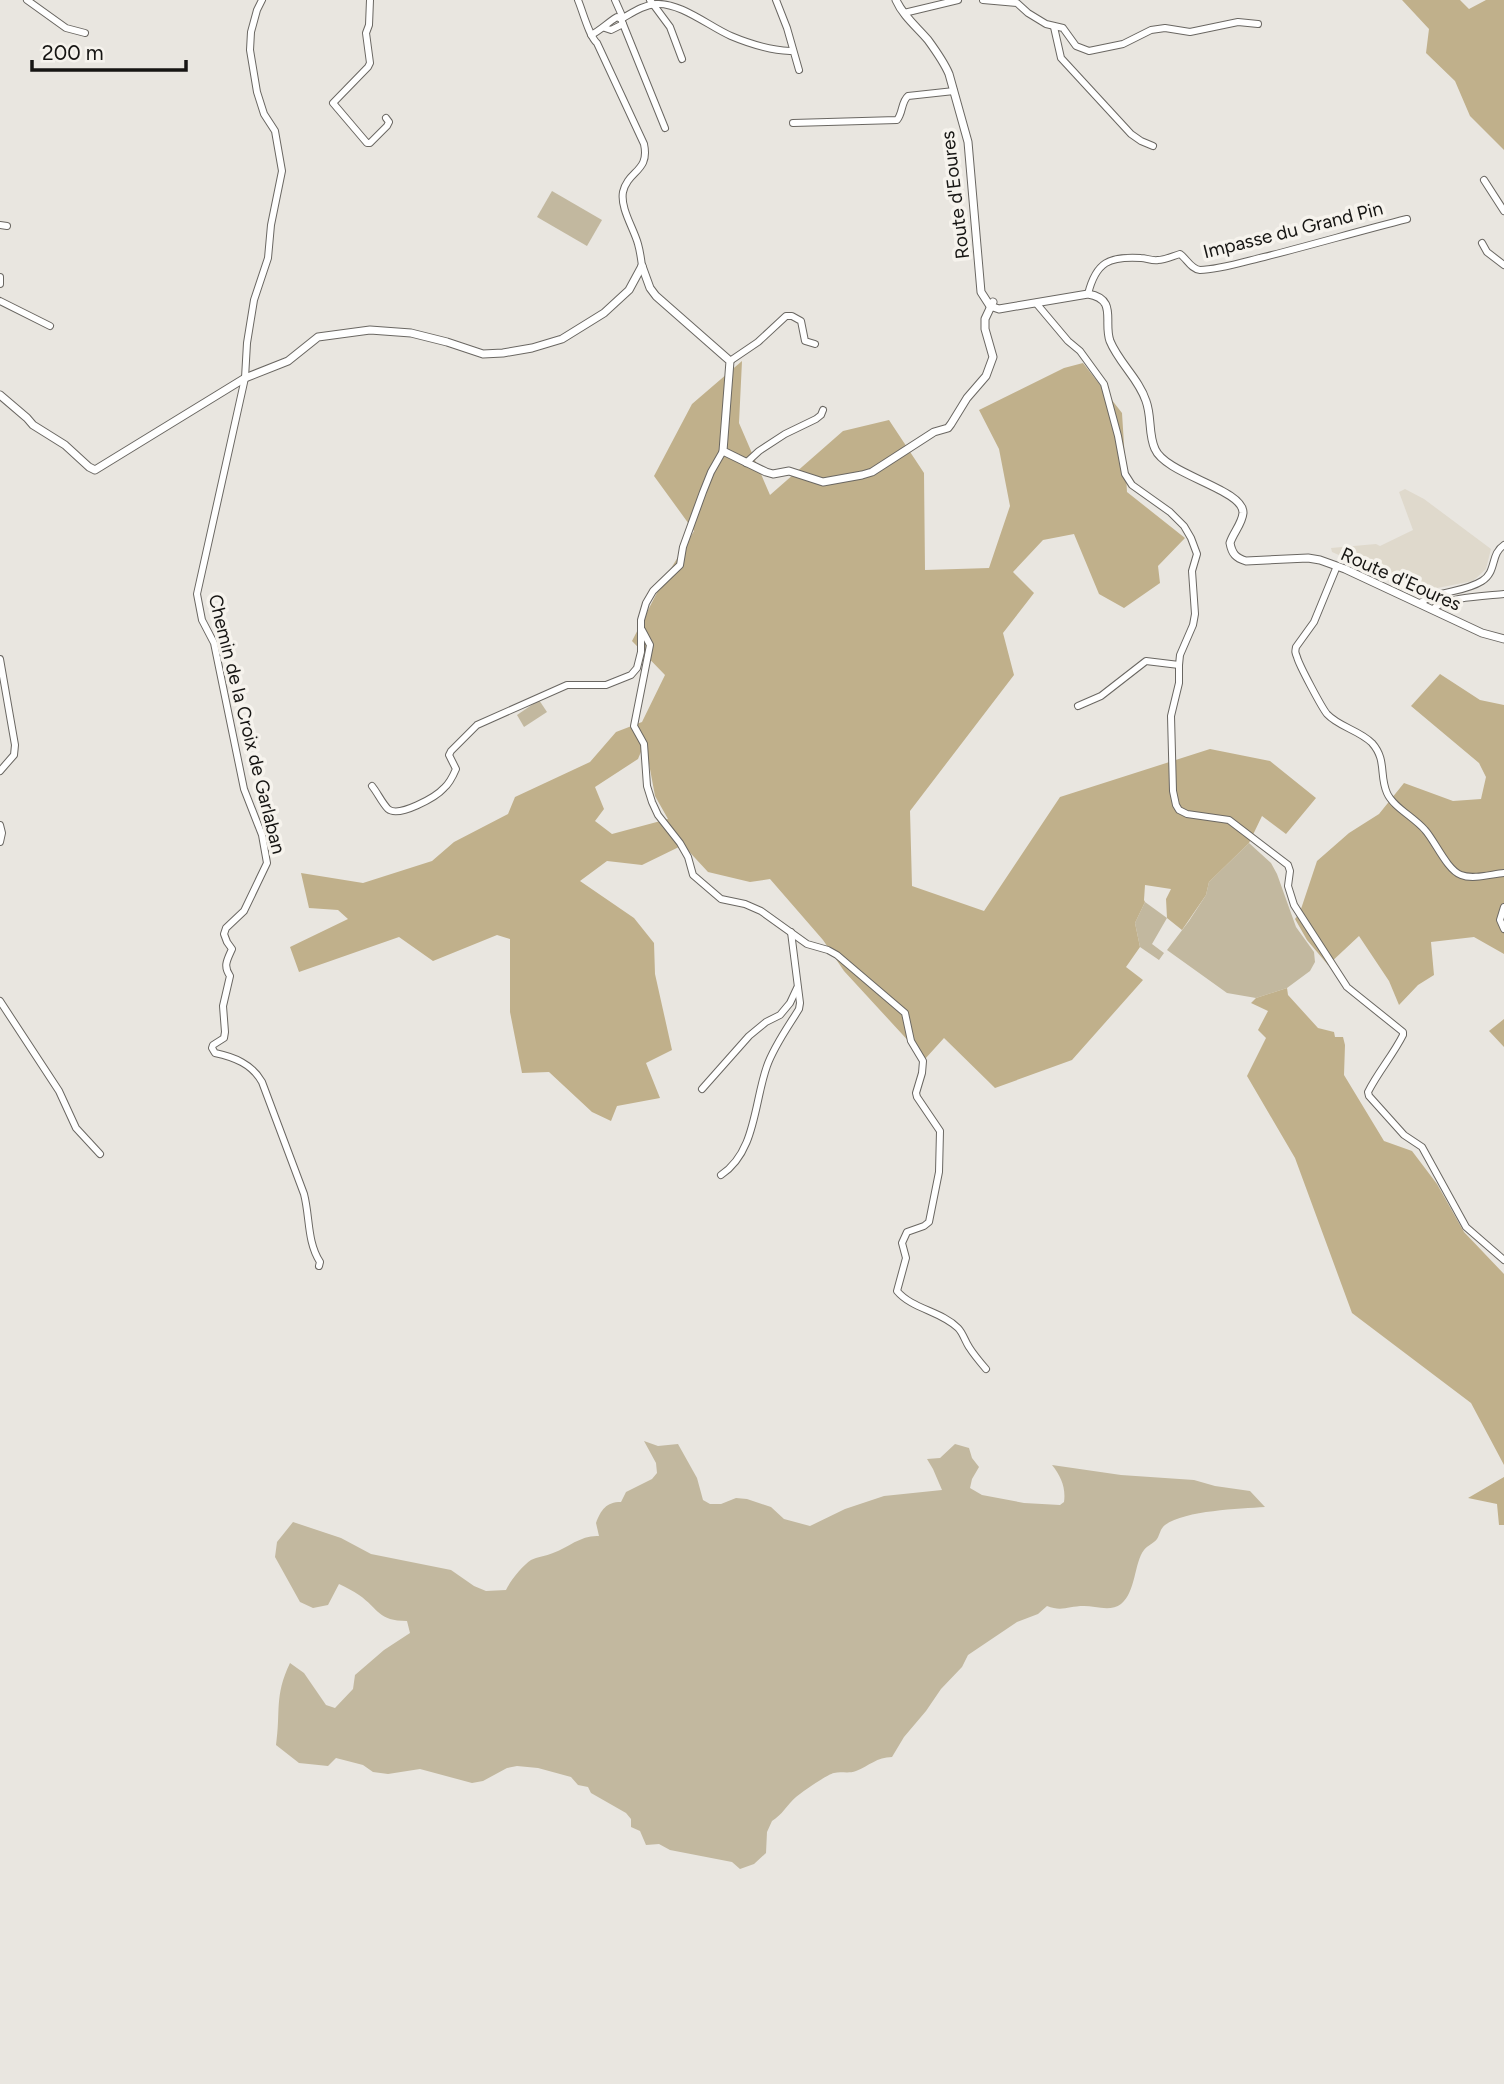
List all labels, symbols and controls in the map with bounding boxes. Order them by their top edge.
scale bar [32,28,186,72]
text: 200 m [42,40,104,65]
street label: Route d'Eoures [936,129,974,261]
street label: Impasse du Grand Pin [1201,197,1385,263]
street label: Route d'Eoures [1337,542,1465,616]
street label: Chemin de la Croix de Garlaban [204,592,290,856]

